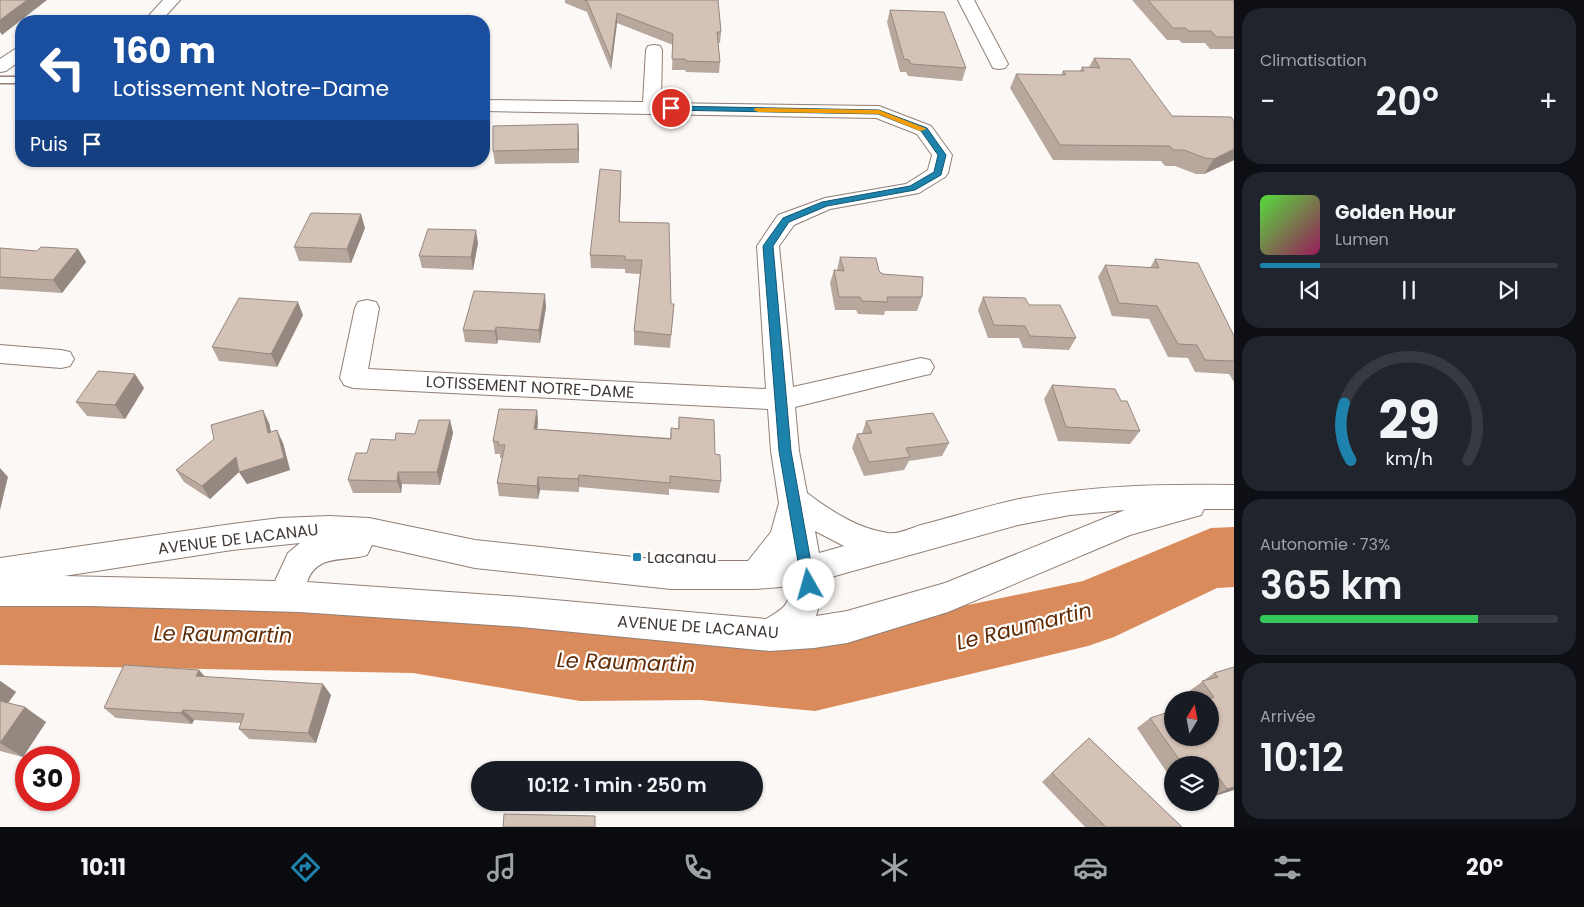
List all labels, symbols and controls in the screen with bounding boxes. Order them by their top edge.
text: 160 m [113,26,216,75]
icon: left [30,35,95,100]
text: Climatisation [1260,49,1367,72]
text: Lotissement Notre-Dame [113,73,389,104]
text: 20° [1376,75,1439,128]
text: − [1260,82,1275,121]
text: + [1539,82,1558,121]
pin [650,87,692,129]
icon: arrive [657,94,685,122]
icon: arrive [78,130,106,158]
text: Puis [30,131,68,158]
text: Golden Hour [1335,199,1456,226]
text: Lumen [1335,228,1389,251]
icon: previous [1296,276,1324,304]
icon: pause [1395,276,1423,304]
icon: next [1494,276,1522,304]
street label: LOTISSEMENT NOTRE-DAME [425,370,635,404]
text: 29 [1378,384,1440,457]
text: km/h [1385,446,1433,471]
street label: AVENUE DE LACANAU [156,518,320,560]
text: Autonomie · 73% [1260,533,1390,556]
place label: Lacanau [647,546,717,569]
marker: Lacanau [631,551,643,563]
position arrow [782,558,834,610]
text: 365 km [1260,559,1403,612]
water label: Le Raumartin [953,595,1095,657]
street label: AVENUE DE LACANAU [616,610,780,644]
water label: Le Raumartin [153,618,293,650]
water label: Le Raumartin [556,645,696,679]
north arrow [1164,691,1219,746]
map controls [1164,691,1219,811]
text: Arrivée [1260,705,1315,728]
text: 10:12 [1260,731,1344,784]
speed limit sign: 30 [15,746,80,811]
button: layers [1164,756,1219,811]
text: 10:12 · 1 min · 250 m [527,772,707,799]
icon: directions [288,850,323,885]
icon: music [484,850,519,885]
icon: phone [680,850,715,885]
icon: climate [877,850,912,885]
icon: car [1073,850,1108,885]
icon: filters [1270,850,1305,885]
text: 10:11 [81,852,126,883]
text: 20° [1466,852,1503,883]

